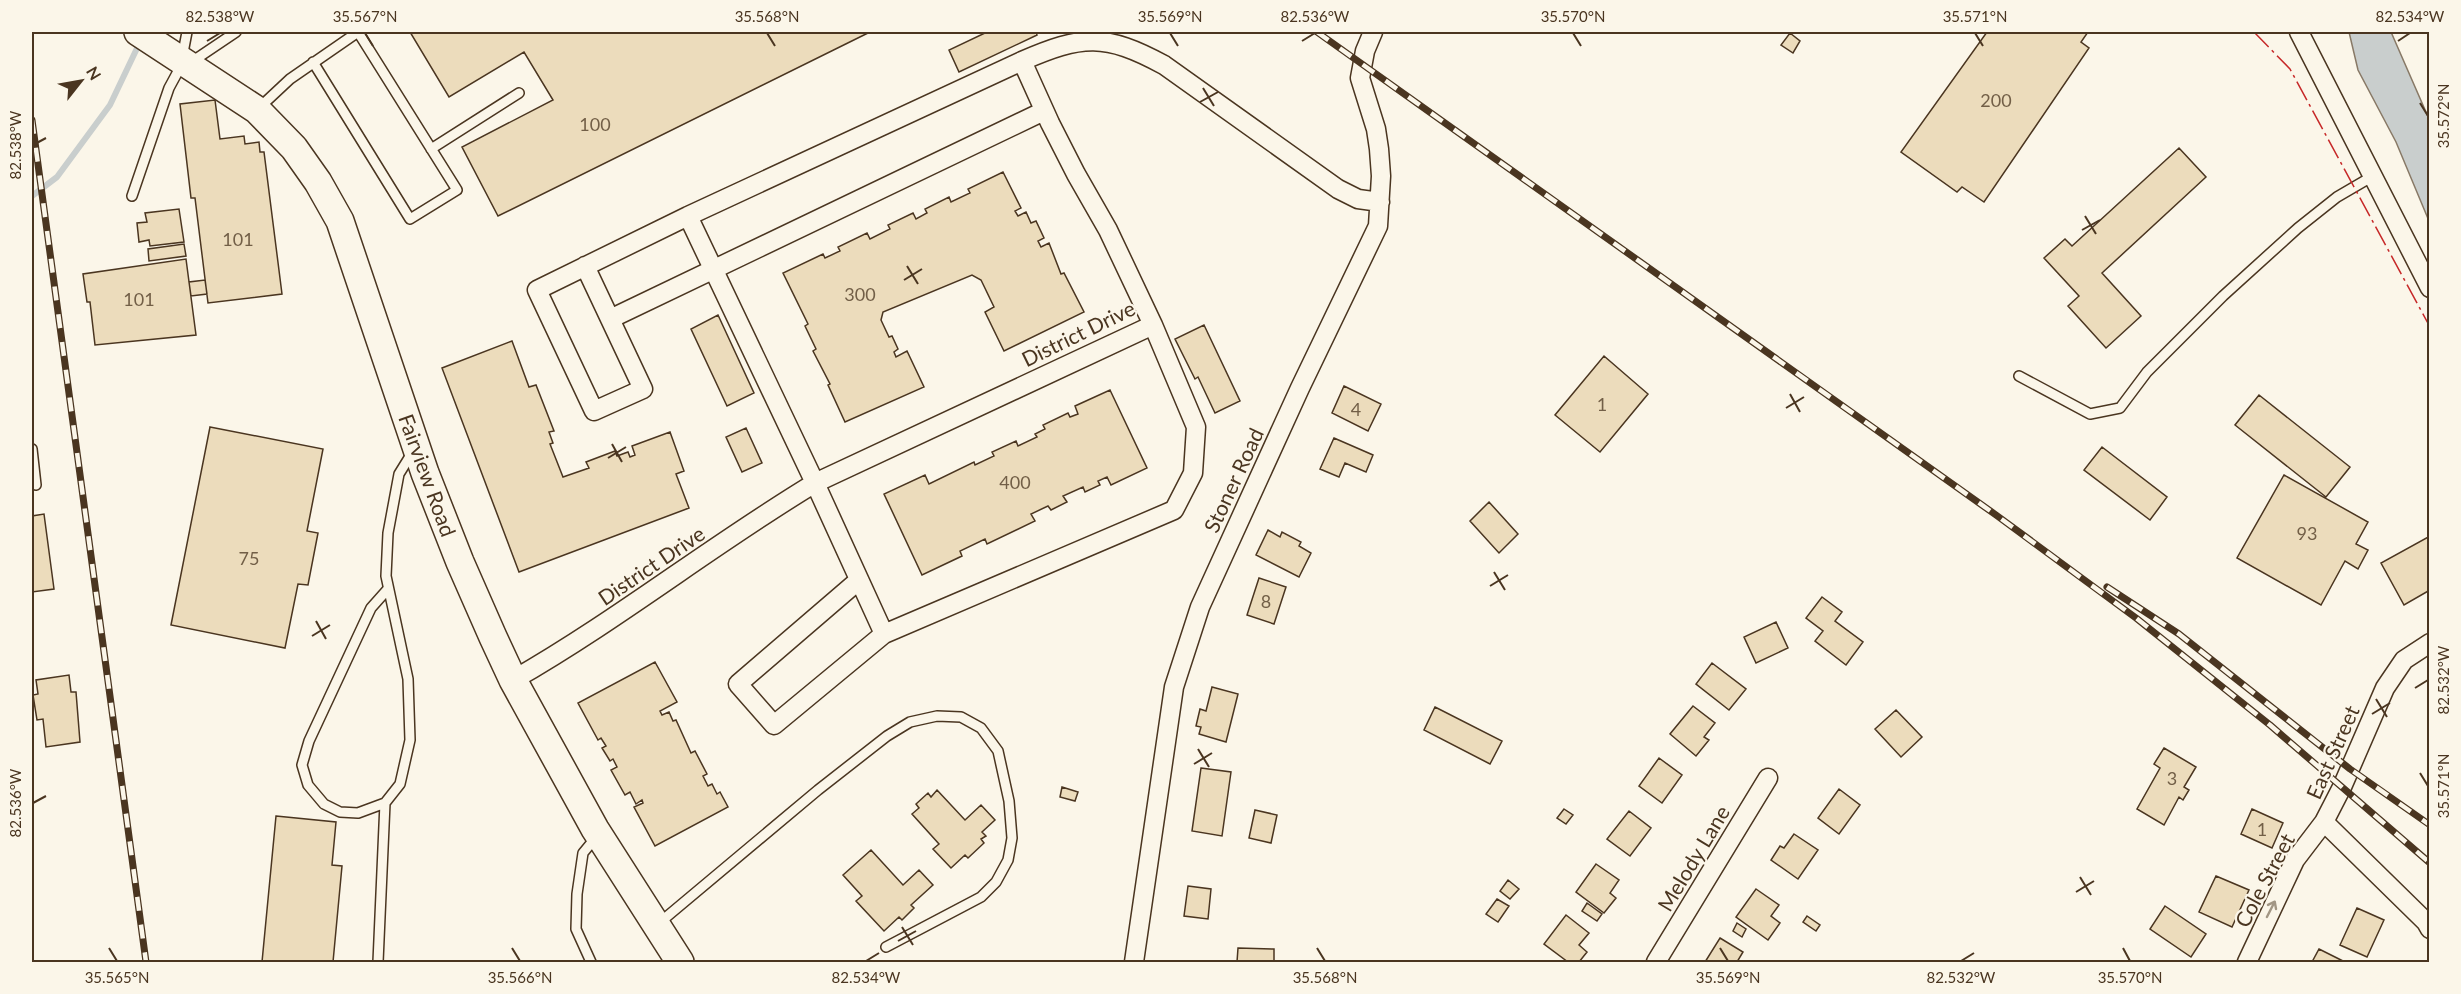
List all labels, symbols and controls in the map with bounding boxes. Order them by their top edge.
text: 82.538°W [186,7,255,25]
text: 35.567°N [333,7,397,25]
text: 35.568°N [735,7,799,25]
text: 35.569°N [1138,7,1202,25]
text: 82.536°W [1281,7,1350,25]
text: 35.570°N [1541,7,1605,25]
text: 35.571°N [1943,7,2007,25]
text: 82.534°W [2376,7,2445,25]
north arrow [51,51,111,111]
text: N [83,63,106,83]
text: 35.572°N [2434,84,2452,148]
house number: 200 [1980,89,2012,111]
text: 82.538°W [6,110,24,179]
house number: 100 [579,113,611,135]
house number: 101 [222,228,254,250]
house number: 300 [844,283,876,305]
house number: 101 [123,288,155,310]
street label: District Drive [1017,295,1139,371]
house number: 1 [1597,393,1607,415]
house number: 4 [1351,398,1361,420]
street label: Fairview Road [394,410,462,540]
street label: Stoner Road [1198,424,1268,536]
house number: 400 [999,471,1031,493]
street label: District Drive [593,520,709,610]
house number: 93 [2297,522,2317,544]
house number: 75 [239,547,259,569]
house number: 8 [1261,590,1271,612]
text: 82.532°W [2434,645,2452,714]
street label: East Street [2300,701,2364,803]
text: 35.571°N [2434,754,2452,818]
house number: 3 [2167,767,2177,789]
text: 82.536°W [6,768,24,837]
street label: Melody Lane [1652,801,1734,915]
house number: 1 [2257,818,2267,840]
street label: Cole Street [2229,828,2299,931]
one-way arrow [2266,901,2277,919]
text: 35.565°N [85,968,149,986]
text: 35.566°N [488,968,552,986]
text: 82.534°W [832,968,901,986]
text: 35.568°N [1293,968,1357,986]
text: 35.569°N [1696,968,1760,986]
text: 82.532°W [1927,968,1996,986]
text: 35.570°N [2098,968,2162,986]

